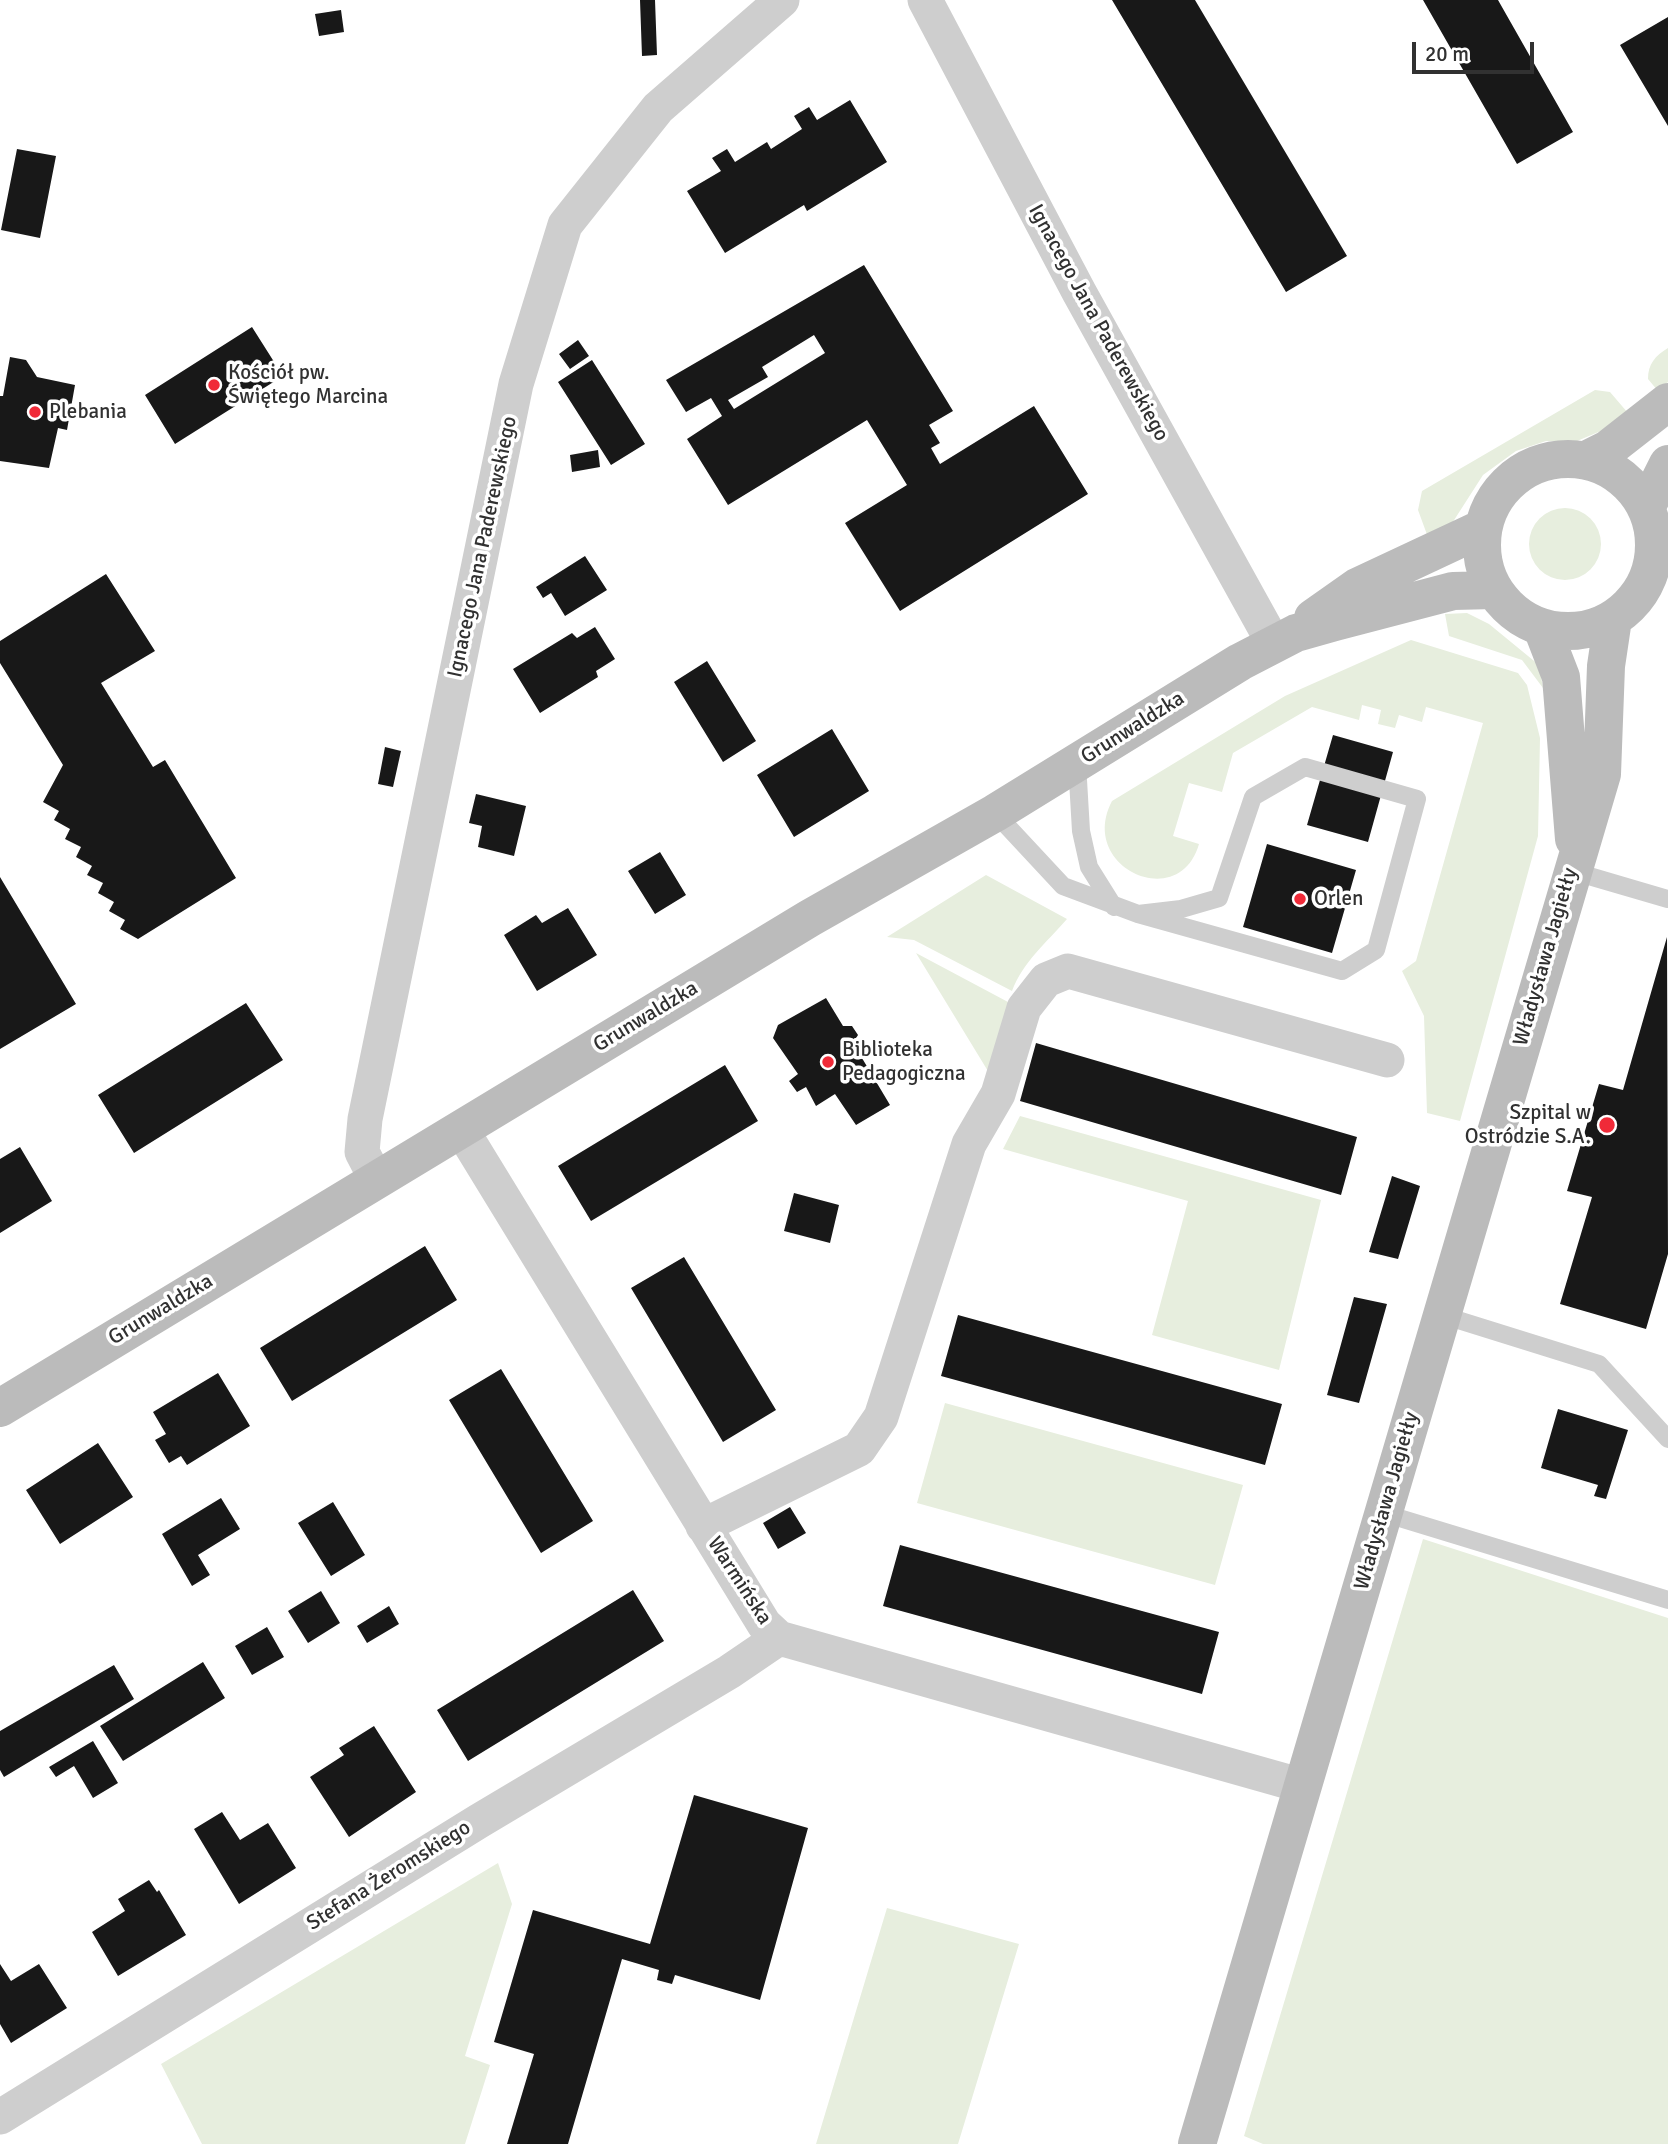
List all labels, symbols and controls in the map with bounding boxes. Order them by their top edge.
scale bar [1416,28,1538,72]
text: 20 m [1425,41,1469,67]
street label: Ignacego Jana Paderewskiego [1022,200,1174,446]
place label: Kościół pw. Świętego Marcina [228,360,388,410]
marker: Kościół pw. Świętego Marcina [206,377,222,393]
place label: Plebania [49,399,127,425]
marker: Plebania [27,404,43,420]
street label: Ignacego Jana Paderewskiego [443,414,523,680]
street label: Grunwaldzka [1077,686,1189,770]
street label: Władysława Jagiełły [1509,865,1583,1049]
place label: Orlen [1314,886,1363,912]
marker: Orlen [1292,891,1308,907]
street label: Grunwaldzka [589,976,703,1058]
place label: Biblioteka Pedagogiczna [842,1037,966,1087]
marker: Biblioteka Pedagogiczna [820,1054,836,1070]
place label: Szpital w Ostródzie S.A. [1465,1100,1591,1150]
marker: Szpital w Ostródzie S.A. [1597,1115,1617,1135]
street label: Grunwaldzka [104,1269,218,1351]
street label: Władysława Jagiełły [1350,1409,1424,1593]
street label: Warmińska [701,1532,777,1630]
street label: Stefana Żeromskiego [302,1815,476,1937]

